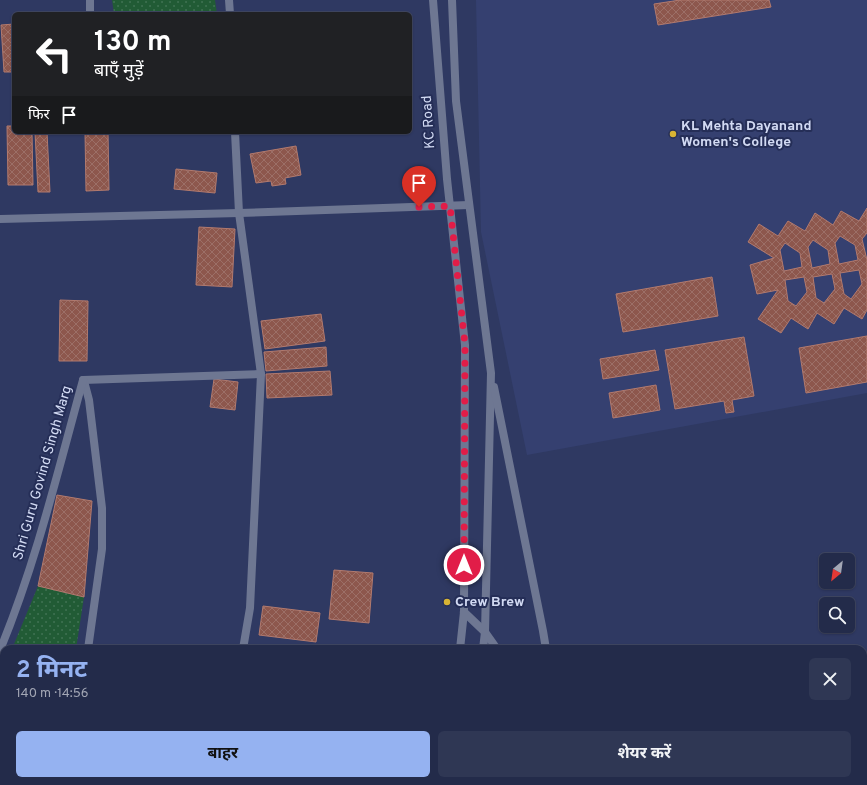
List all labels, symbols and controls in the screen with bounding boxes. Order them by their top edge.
text: 130 m [94,25,172,61]
icon: left [28,28,80,80]
text: बाएँ मुड़ें [94,60,144,83]
street label: KC Road [419,95,439,149]
icon: arrive [58,104,80,126]
text: फिर [28,106,50,125]
place label: KL Mehta Dayanand Women's College [681,118,811,151]
marker: KL Mehta Dayanand Women's College [668,129,678,139]
pin [402,166,436,207]
icon: arrive [408,172,430,194]
street label: Shri Guru Govind Singh Marg [10,384,76,562]
position arrow [443,544,485,586]
north arrow [819,553,855,589]
map controls [819,553,855,633]
place label: Crew Brew [455,594,524,611]
marker: Crew Brew [442,597,452,607]
button: search [819,597,855,633]
text: 2 मिनट [16,656,87,686]
button: close [809,658,851,700]
text: 140 m · 14:56 [16,686,89,702]
button: बाहर [16,731,430,777]
button: शेयर करें [438,731,851,777]

